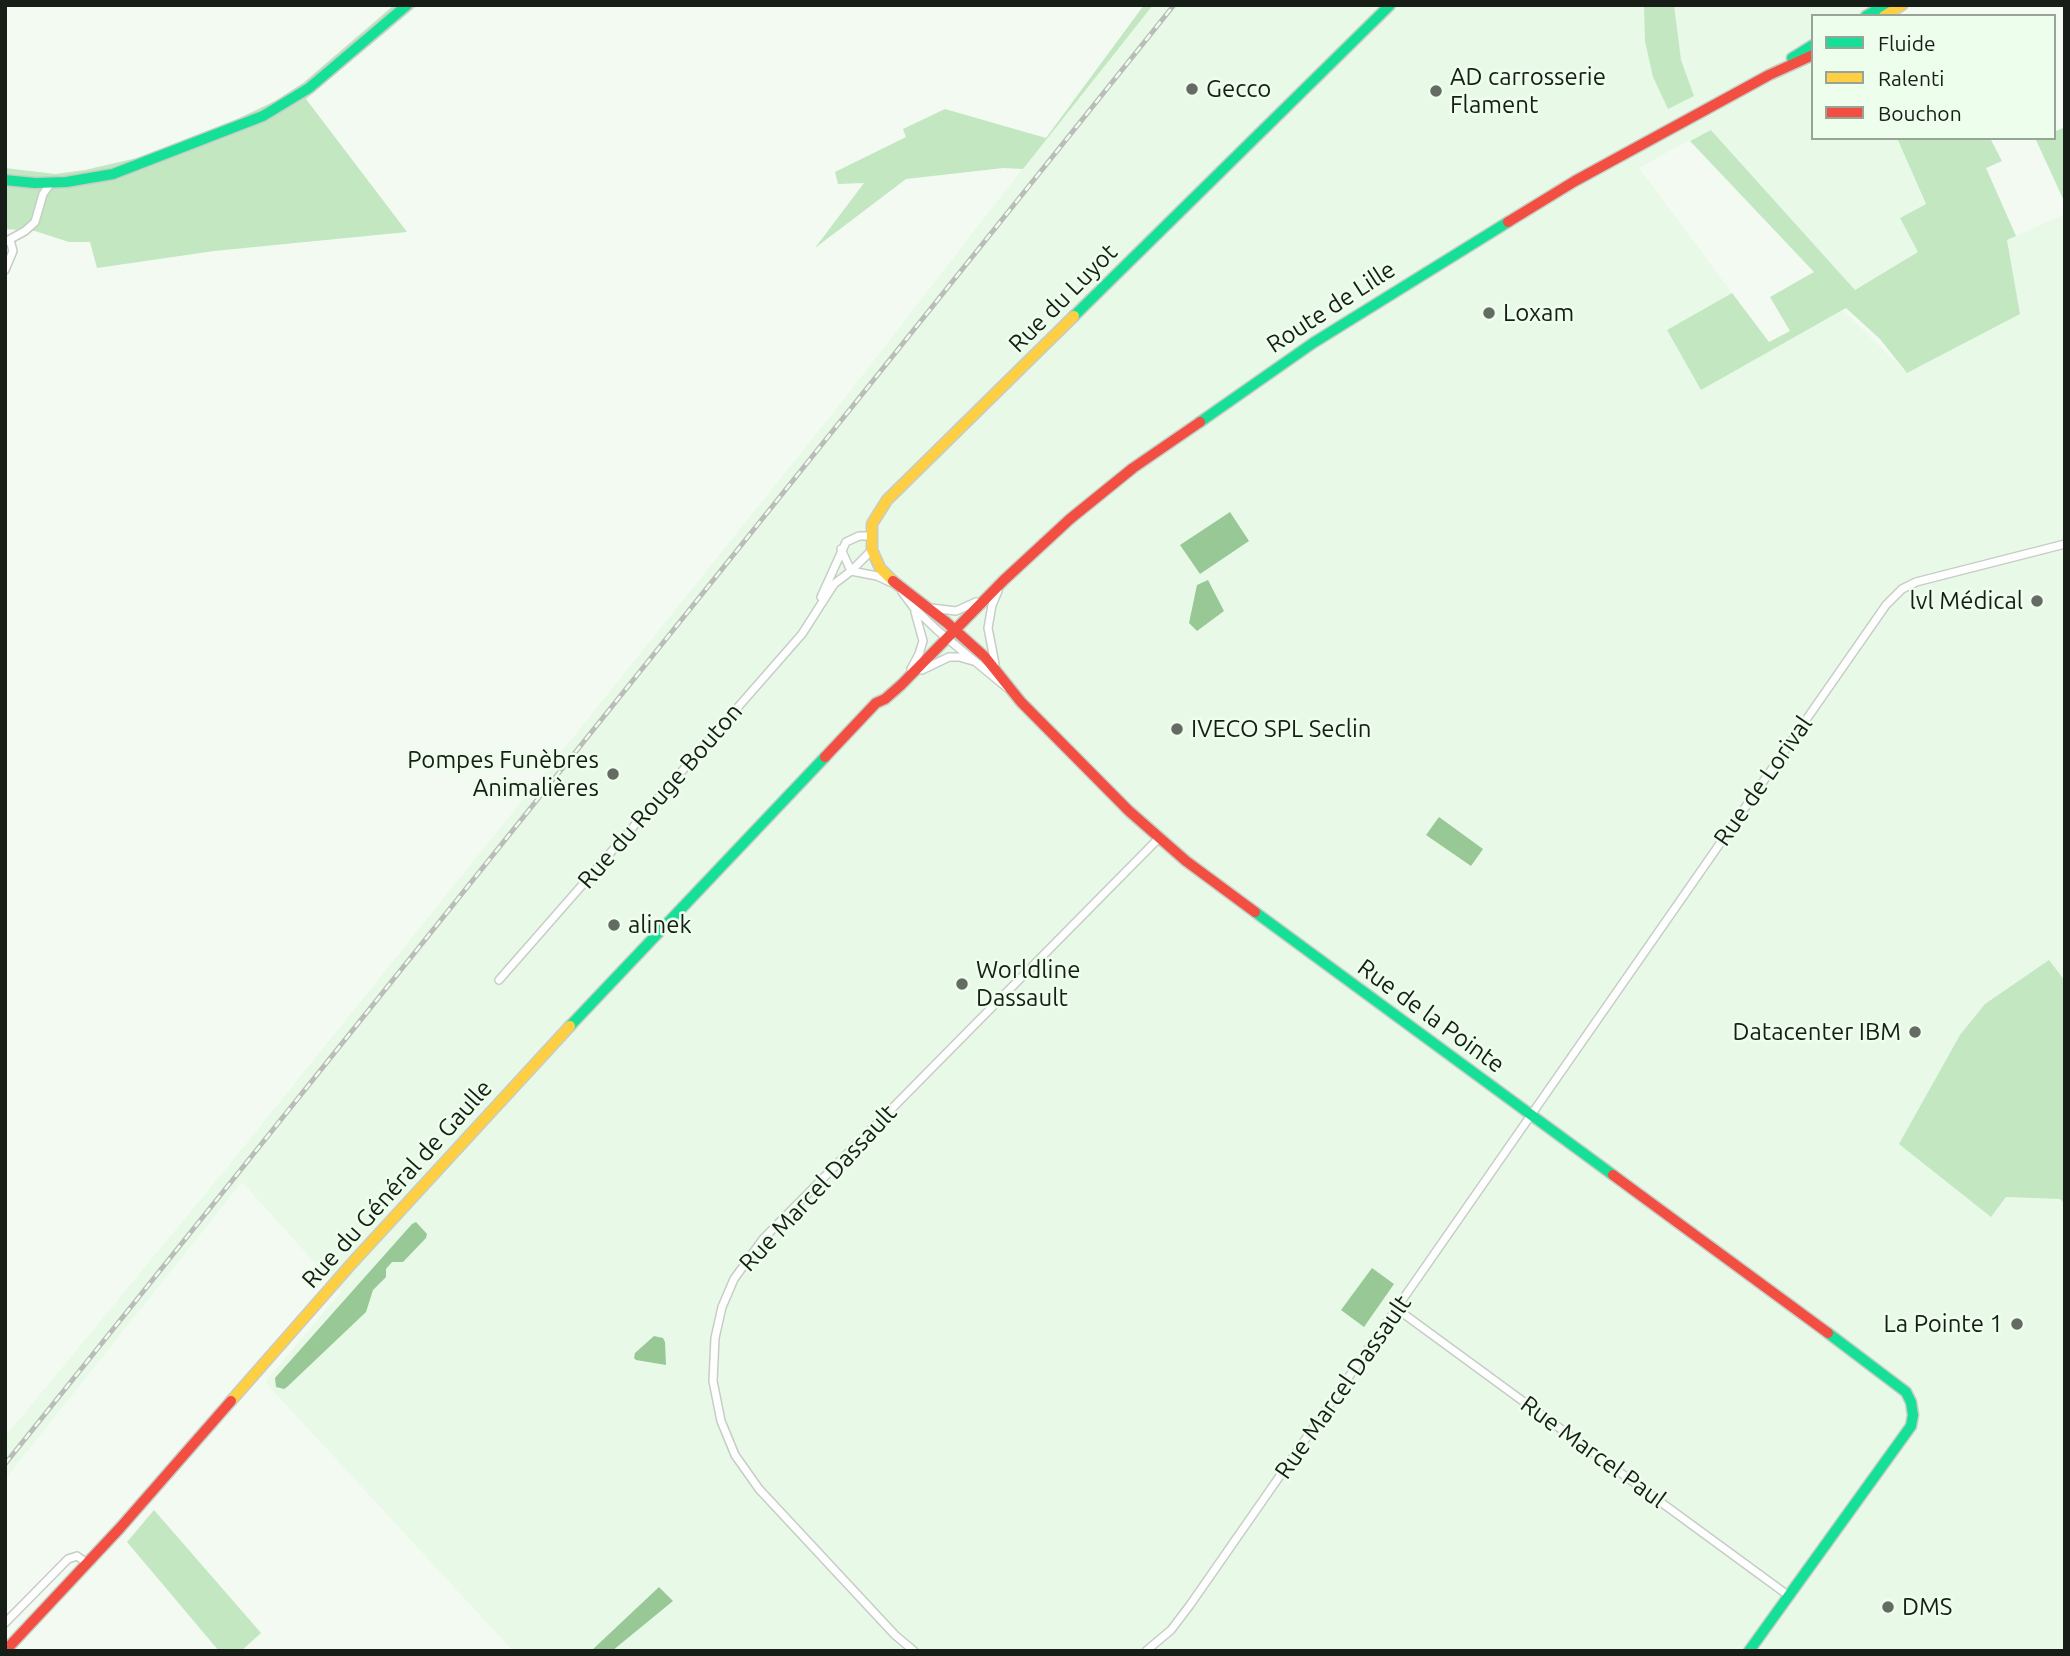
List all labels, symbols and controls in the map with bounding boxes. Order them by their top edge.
legend [1811,14,2056,140]
text: Fluide [1878,31,1936,55]
place label: AD carrosserie Flament [1450,63,1606,119]
text: Ralenti [1878,66,1944,90]
place label: Gecco [1206,75,1271,103]
marker: Gecco [1184,81,1200,97]
marker: AD carrosserie Flament [1428,83,1444,99]
text: Bouchon [1878,101,1962,125]
street label: Rue du Luyot [1003,238,1123,358]
street label: Route de Lille [1261,255,1401,359]
place label: Loxam [1503,299,1574,327]
marker: Loxam [1481,305,1497,321]
place label: lvl Médical [1910,587,2023,615]
marker: lvl Médical [2029,593,2045,609]
street label: Rue du Rouge Bouton [572,698,748,894]
street label: Rue de Lorival [1708,711,1818,851]
place label: IVECO SPL Seclin [1191,715,1372,743]
marker: IVECO SPL Seclin [1169,721,1185,737]
place label: Pompes Funèbres Animalières [407,746,599,802]
marker: Pompes Funèbres Animalières [605,766,621,782]
place label: alinek [628,911,692,939]
marker: alinek [606,917,622,933]
street label: Rue de la Pointe [1352,953,1510,1079]
place label: Worldline Dassault [976,956,1080,1012]
marker: Worldline Dassault [954,976,970,992]
place label: Datacenter IBM [1732,1018,1901,1046]
marker: Datacenter IBM [1907,1024,1923,1040]
street label: Rue du Général de Gaulle [296,1074,498,1294]
street label: Rue Marcel Dassault [733,1099,903,1277]
street label: Rue Marcel Dassault [1269,1290,1417,1484]
place label: La Pointe 1 [1884,1310,2003,1338]
marker: La Pointe 1 [2009,1316,2025,1332]
street label: Rue Marcel Paul [1515,1390,1671,1514]
place label: DMS [1902,1593,1952,1621]
marker: DMS [1880,1599,1896,1615]

